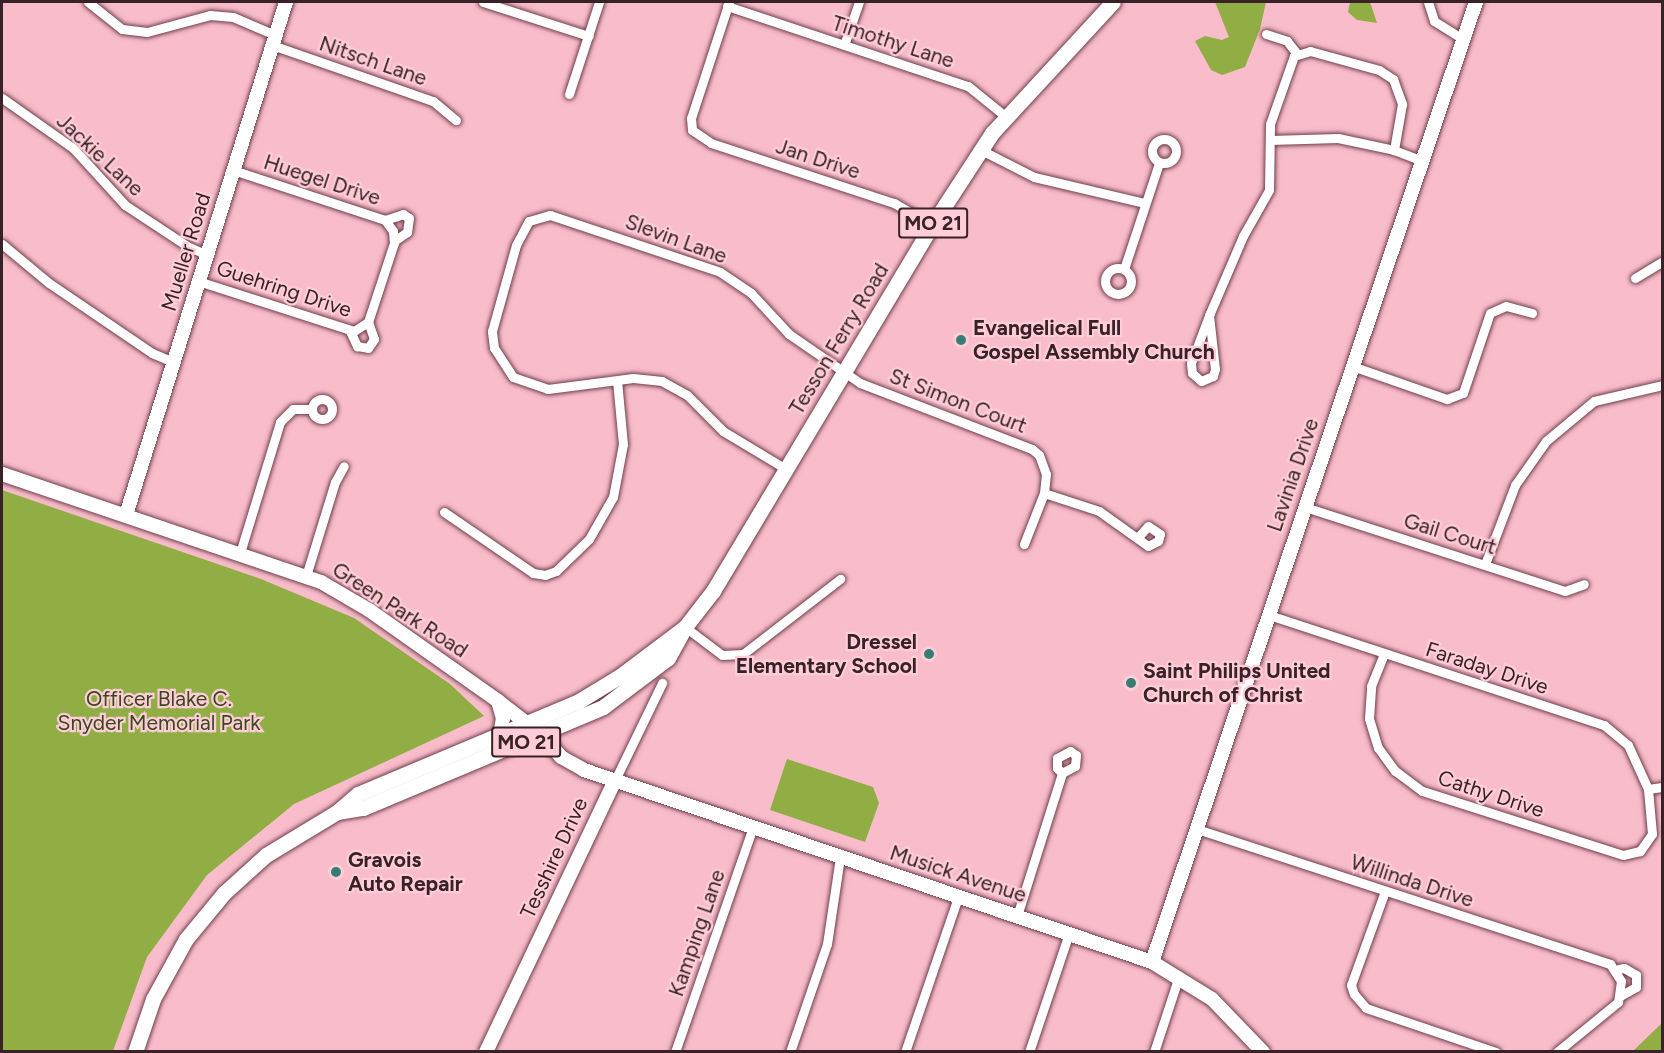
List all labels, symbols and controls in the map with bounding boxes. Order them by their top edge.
street label: Timothy Lane [829,10,957,74]
street label: Nitsch Lane [316,31,430,91]
street label: Jackie Lane [51,108,149,202]
street label: Jan Drive [773,134,863,184]
street label: Huegel Drive [261,149,383,211]
street label: Mueller Road [156,190,216,314]
road number: MO 21 [897,206,969,240]
street label: Slevin Lane [622,209,730,269]
street label: Guehring Drive [213,255,355,323]
street label: Tesson Ferry Road [784,259,894,419]
place label: Evangelical Full Gospel Assembly Church [973,315,1215,365]
marker: Evangelical Full Gospel Assembly Church [954,333,968,347]
street label: St Simon Court [886,363,1030,439]
street label: Lavinia Drive [1262,415,1324,535]
street label: Gail Court [1401,508,1499,560]
street label: Green Park Road [328,557,472,663]
place label: Dressel Elementary School [736,629,917,679]
street label: Faraday Drive [1423,636,1551,700]
marker: Dressel Elementary School [922,647,936,661]
place label: Saint Philips United Church of Christ [1143,658,1331,708]
marker: Saint Philips United Church of Christ [1124,676,1138,690]
park label: Officer Blake C. Snyder Memorial Park [57,686,261,736]
road number: MO 21 [490,725,562,759]
street label: Cathy Drive [1435,765,1547,823]
street label: Tesshire Drive [515,794,593,922]
street label: Musick Avenue [887,840,1029,908]
place label: Gravois Auto Repair [348,847,463,897]
street label: Willinda Drive [1347,849,1477,913]
marker: Gravois Auto Repair [329,865,343,879]
street label: Kamping Lane [664,866,730,1000]

